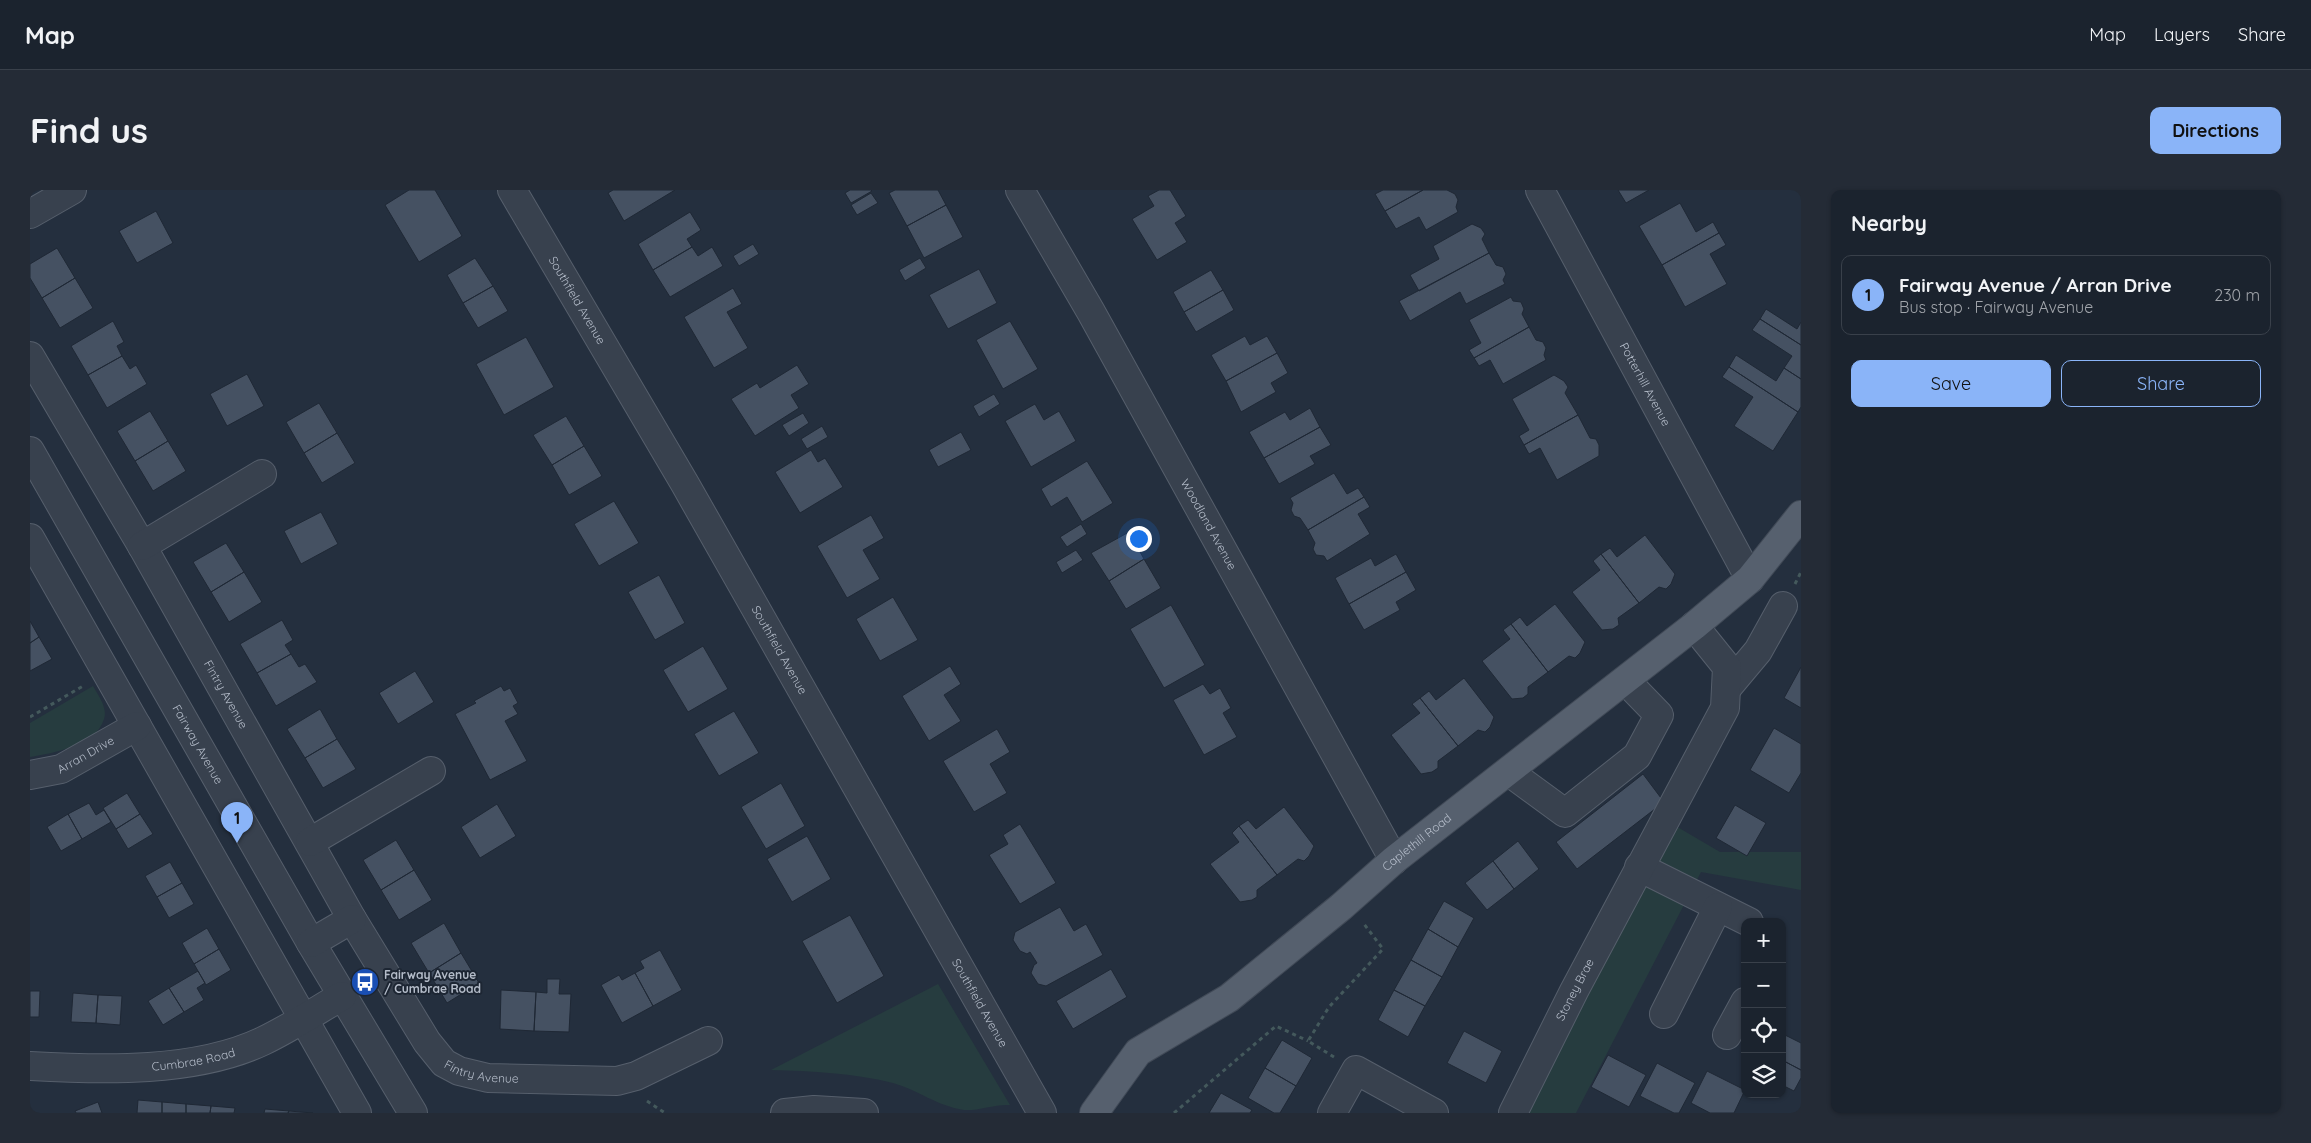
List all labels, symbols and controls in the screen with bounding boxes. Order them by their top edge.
text: Map [25,20,75,50]
text: Map [2089,23,2126,46]
text: Layers [2154,23,2210,46]
text: Share [2238,23,2286,46]
button: Directions [2150,107,2281,154]
text: Find us [30,108,148,152]
text: Nearby [1851,210,1927,236]
street label: Southfield Avenue [546,253,609,347]
text: Fairway Avenue / Arran Drive [1899,273,2172,297]
text: 1 [1865,285,1871,305]
text: 230 m [2214,285,2260,305]
text: Bus stop · Fairway Avenue [1899,297,2093,317]
street label: Potterhill Avenue [1617,340,1674,429]
button: Save [1851,360,2051,407]
button: Share [2061,360,2261,407]
street label: Woodland Avenue [1178,476,1240,573]
your location [1126,526,1152,552]
street label: Southfield Avenue [749,603,811,697]
street label: Fintry Avenue [201,657,251,731]
street label: Fairway Avenue [169,702,227,787]
street label: Arran Drive [54,732,117,777]
pin: 1 [221,802,253,843]
street label: Caplethill Road [1379,810,1454,874]
map controls [1741,918,1786,1098]
button: + [1741,918,1786,963]
street label: Southfield Avenue [949,956,1011,1050]
street label: Stoney Brae [1552,956,1597,1023]
button: − [1741,963,1786,1008]
bus stop icon: Fairway Avenue / Cumbrae Road [350,967,380,997]
place label: Fairway Avenue / Cumbrae Road [384,967,481,996]
button: locate [1741,1008,1786,1053]
street label: Cumbrae Road [151,1044,237,1074]
button: layers [1741,1053,1786,1098]
street label: Fintry Avenue [442,1057,519,1086]

